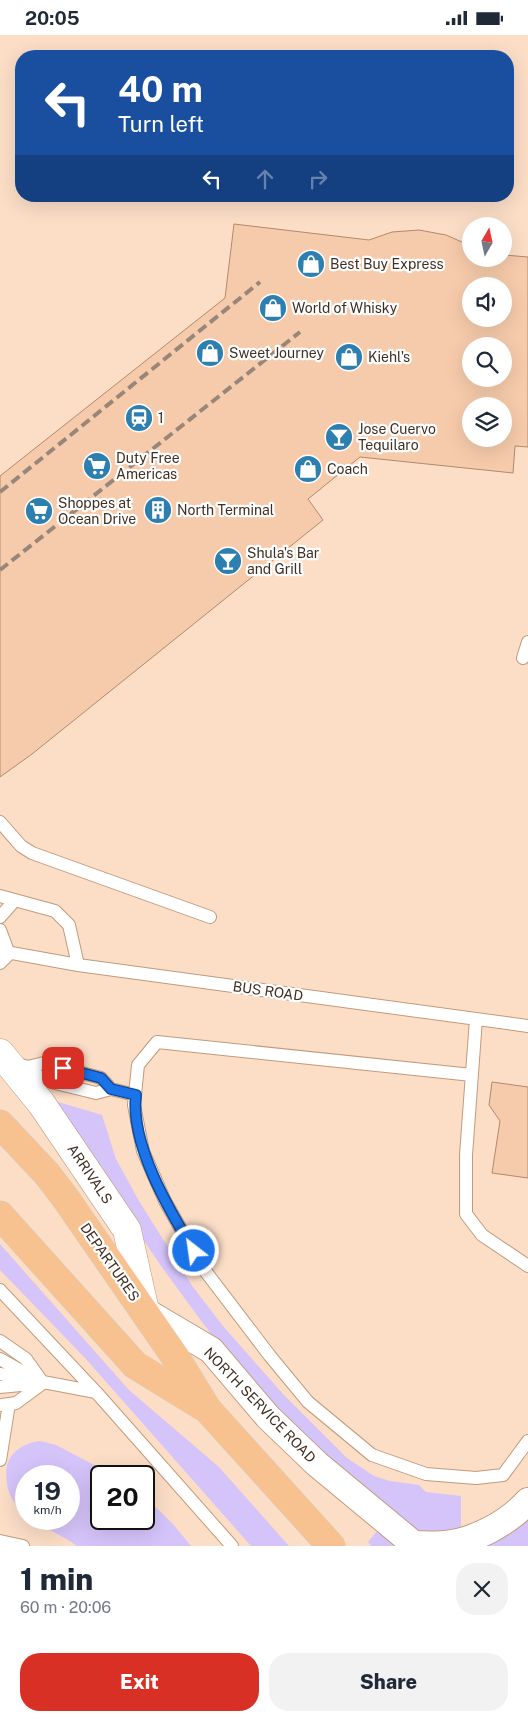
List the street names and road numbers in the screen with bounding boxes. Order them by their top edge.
street label: BUS ROAD [232,978,304,1004]
street label: ARRIVALS [64,1141,116,1207]
street label: DEPARTURES [77,1220,143,1304]
street label: NORTH SERVICE ROAD [201,1344,319,1466]

